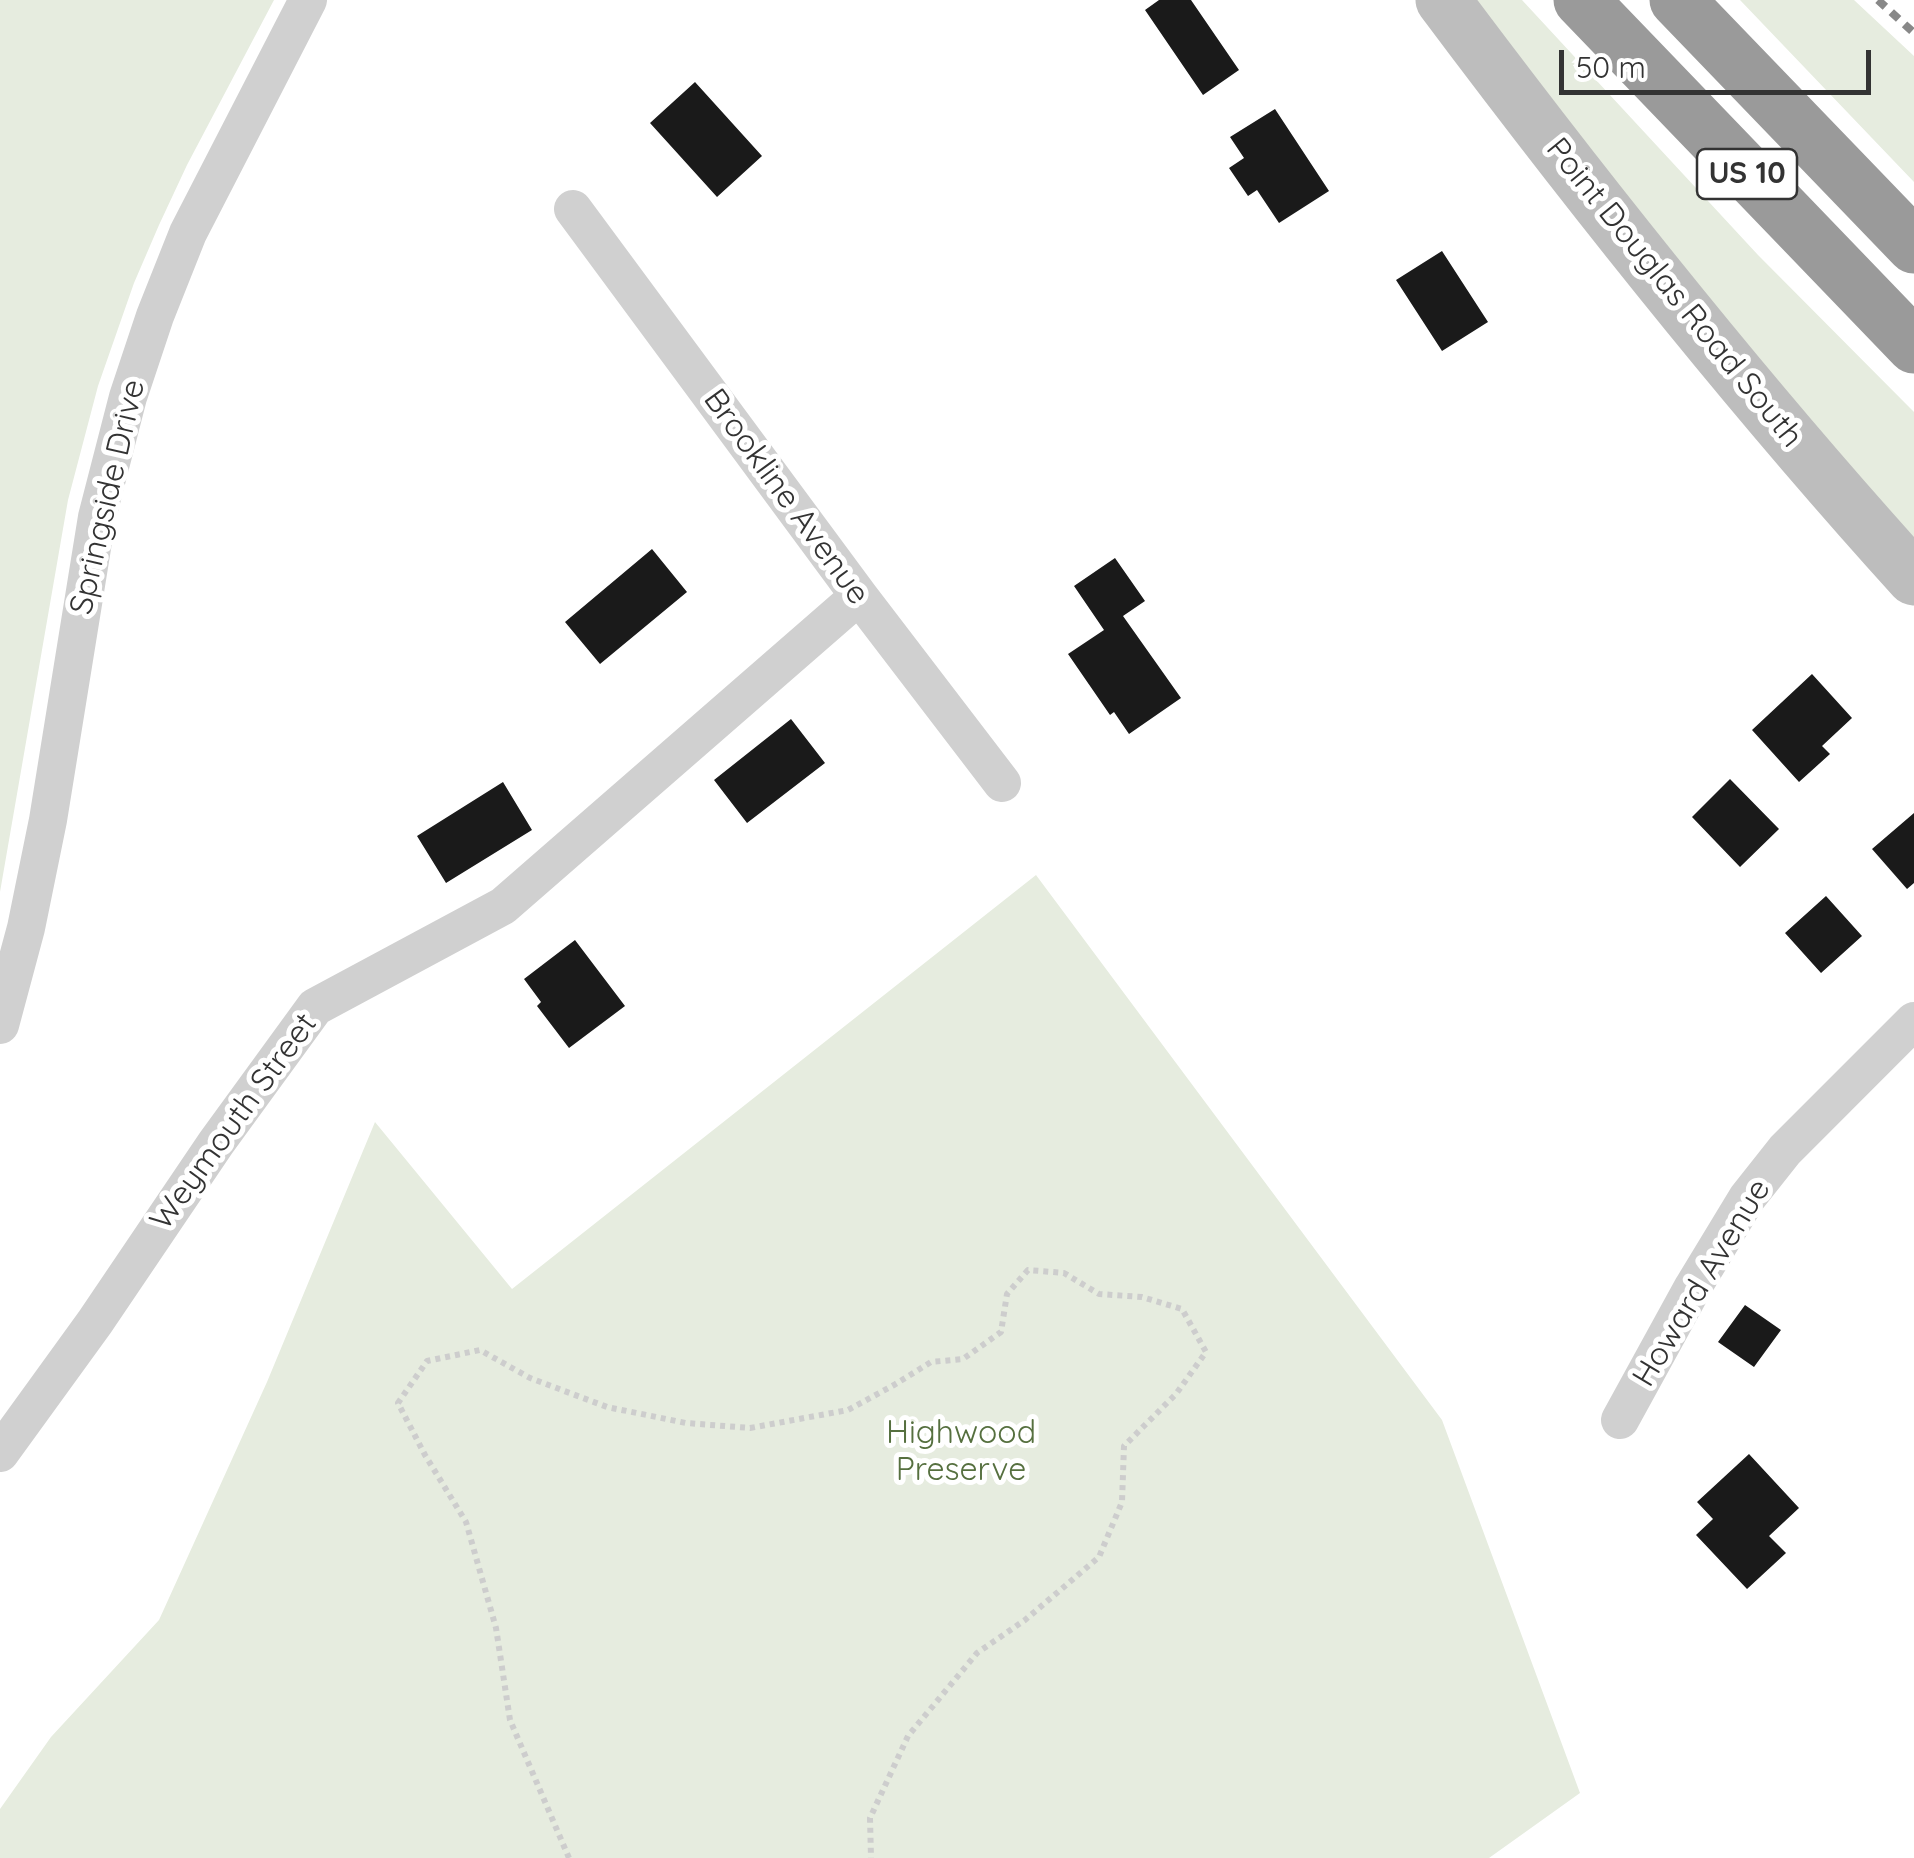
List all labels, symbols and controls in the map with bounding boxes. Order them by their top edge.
scale bar [1564,30,1876,92]
text: 50 m [1576,48,1646,86]
street label: Point Douglas Road South [1537,131,1811,455]
road number: US 10 [1697,149,1797,199]
street label: Springside Drive [62,376,154,618]
street label: Brookline Avenue [695,382,877,612]
street label: Weymouth Street [143,1006,325,1238]
street label: Howard Avenue [1625,1172,1779,1394]
park label: Highwood Preserve [886,1414,1036,1489]

